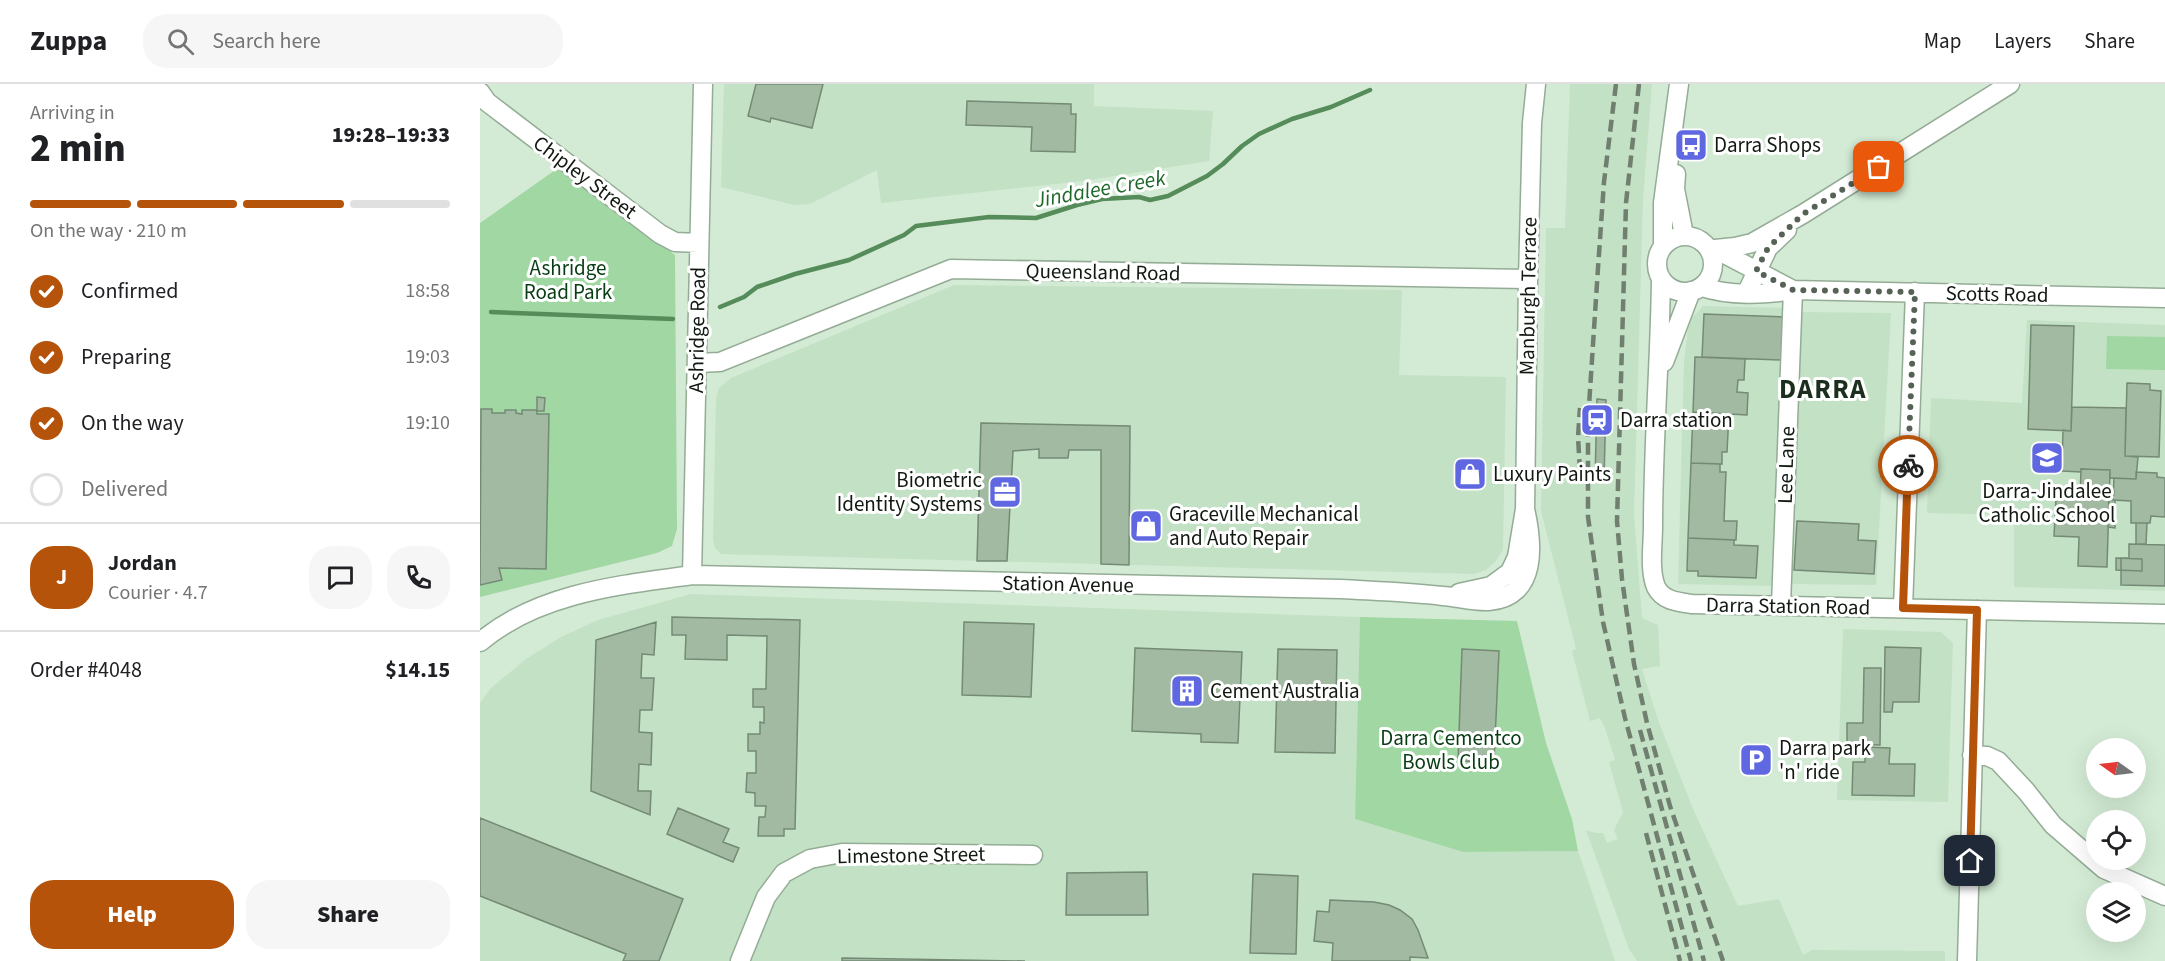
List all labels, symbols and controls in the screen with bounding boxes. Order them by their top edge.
search box [143,14,563,68]
text: Zuppa [30,21,107,61]
icon: search [164,25,197,58]
text: Search here [212,25,321,57]
text: Map [1924,26,1961,56]
text: Layers [1994,26,2051,56]
text: Share [2084,26,2135,56]
text: Arriving in [30,99,115,127]
text: 19:28–19:33 [332,119,450,151]
text: 2 min [30,121,126,177]
bus stop icon: Darra Shops [1673,127,1709,163]
street label: Chipley Street [527,128,643,226]
place label: Darra Shops [1714,130,1821,160]
pin [1853,141,1904,192]
icon: bag [1862,150,1895,183]
water label: Jindalee Creek [1031,162,1169,216]
text: On the way · 210 m [30,217,187,245]
street label: Manburgh Terrace [1512,217,1544,375]
park label: Ashridge Road Park [524,253,613,307]
street label: Queensland Road [1025,256,1181,288]
street label: Ashridge Road [681,267,713,393]
icon: check [30,275,63,308]
text: Confirmed [81,275,178,307]
text: 18:58 [405,277,450,305]
street label: Scotts Road [1945,278,2049,310]
icon: check [30,341,63,374]
text: Preparing [81,341,171,373]
text: 19:03 [405,343,450,371]
district label: DARRA [1779,370,1867,409]
station icon: Darra station [1579,402,1615,438]
place label: Darra station [1620,405,1733,435]
icon: check [30,407,63,440]
text: On the way [81,407,184,439]
text: 19:10 [405,409,450,437]
street label: Lee Lane [1770,426,1802,504]
courier [1878,435,1938,495]
school or university icon: Darra-Jindalee Catholic School [2029,440,2065,476]
icon: bike [1892,449,1925,482]
shop icon: Luxury Paints [1452,456,1488,492]
place label: Luxury Paints [1493,459,1611,489]
place label: Biometric Identity Systems [837,465,982,519]
text: Delivered [81,473,168,505]
office icon: Biometric Identity Systems [987,474,1023,510]
place label: Darra-Jindalee Catholic School [1979,476,2115,530]
place label: Graceville Mechanical and Auto Repair [1169,499,1359,553]
shop icon: Graceville Mechanical and Auto Repair [1128,508,1164,544]
button: chat [309,546,372,609]
button: phone [387,546,450,609]
text: Jordan [108,547,177,579]
text: J [56,561,67,593]
street label: Station Avenue [1002,568,1134,600]
text: Courier · 4.7 [108,579,208,607]
street label: Darra Station Road [1706,590,1870,622]
text: Order #4048 [30,654,142,686]
text: $14.15 [385,654,450,686]
building icon: Cement Australia [1169,673,1205,709]
place label: Cement Australia [1210,676,1360,706]
park label: Darra Cementco Bowls Club [1380,723,1522,777]
place label: Darra park 'n' ride [1779,733,1872,787]
north arrow [2086,738,2146,798]
map controls [2086,738,2146,942]
parking icon: Darra park 'n' ride [1738,742,1774,778]
button: locate [2086,810,2146,870]
pin [1944,835,1995,886]
street label: Limestone Street [837,839,985,871]
icon: home [1953,844,1986,877]
button: Help [30,880,234,949]
button: Share [246,880,450,949]
button: layers [2086,882,2146,942]

